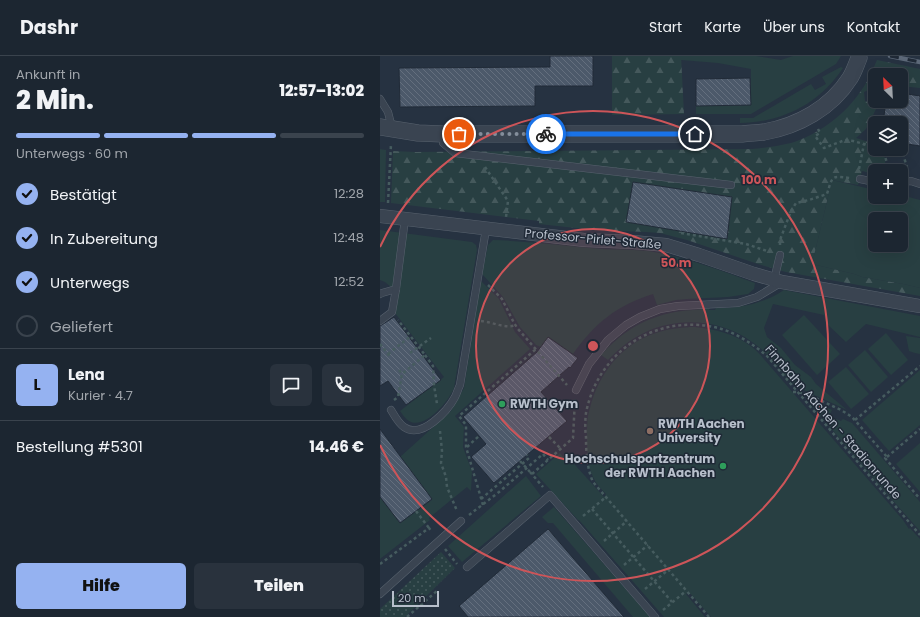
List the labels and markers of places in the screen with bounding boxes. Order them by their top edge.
pin [442,117,476,151]
pin [678,117,712,151]
centre of rings [586,339,600,353]
place label: RWTH Gym [510,395,579,412]
marker: RWTH Gym [497,399,507,409]
place label: RWTH Aachen University [658,415,745,446]
marker: RWTH Aachen University [645,426,655,436]
place label: Hochschulsportzentrum der RWTH Aachen [565,450,715,481]
marker: Hochschulsportzentrum der RWTH Aachen [718,461,728,471]

